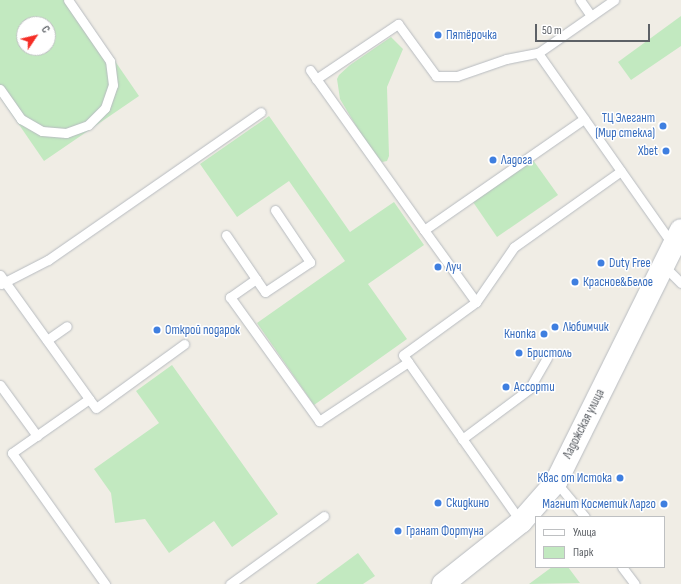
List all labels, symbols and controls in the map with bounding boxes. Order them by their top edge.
north arrow [16,16,56,56]
scale bar [537,16,652,42]
text: С [38,23,52,35]
text: 50 m [542,23,562,38]
place label: Пятёрочка [446,27,497,43]
marker: Пятёрочка [433,30,443,40]
place label: ТЦ Элегант (Мир стекла) [595,111,655,142]
marker: ТЦ Элегант (Мир стекла) [658,121,668,131]
place label: Xbet [638,143,658,159]
marker: Xbet [661,146,671,156]
place label: Ладога [501,152,532,168]
marker: Ладога [488,155,498,165]
place label: Duty Free [609,255,651,271]
marker: Duty Free [596,258,606,268]
place label: Луч [446,259,461,275]
marker: Луч [433,262,443,272]
place label: Красное&Белое [583,274,653,290]
marker: Красное&Белое [570,277,580,287]
place label: Любимчик [563,319,609,335]
place label: Открой подарок [165,322,240,338]
marker: Любимчик [550,322,560,332]
marker: Открой подарок [152,325,162,335]
place label: Кнопка [504,326,536,342]
marker: Кнопка [539,329,549,339]
place label: Бристоль [527,345,572,361]
marker: Бристоль [514,348,524,358]
place label: Ассорти [514,379,555,395]
marker: Ассорти [501,382,511,392]
street label: Ладожская улица [560,387,608,461]
place label: Квас от Истока [537,470,612,486]
marker: Квас от Истока [615,473,625,483]
place label: Скидкино [446,495,489,511]
place label: Магнит Косметик Ларго [542,496,656,512]
marker: Скидкино [433,498,443,508]
marker: Магнит Косметик Ларго [659,499,669,509]
legend [535,516,665,568]
place label: Гранат Фортуна [406,523,484,539]
text: Улица [573,525,596,540]
marker: Гранат Фортуна [393,526,403,536]
text: Парк [573,545,593,560]

